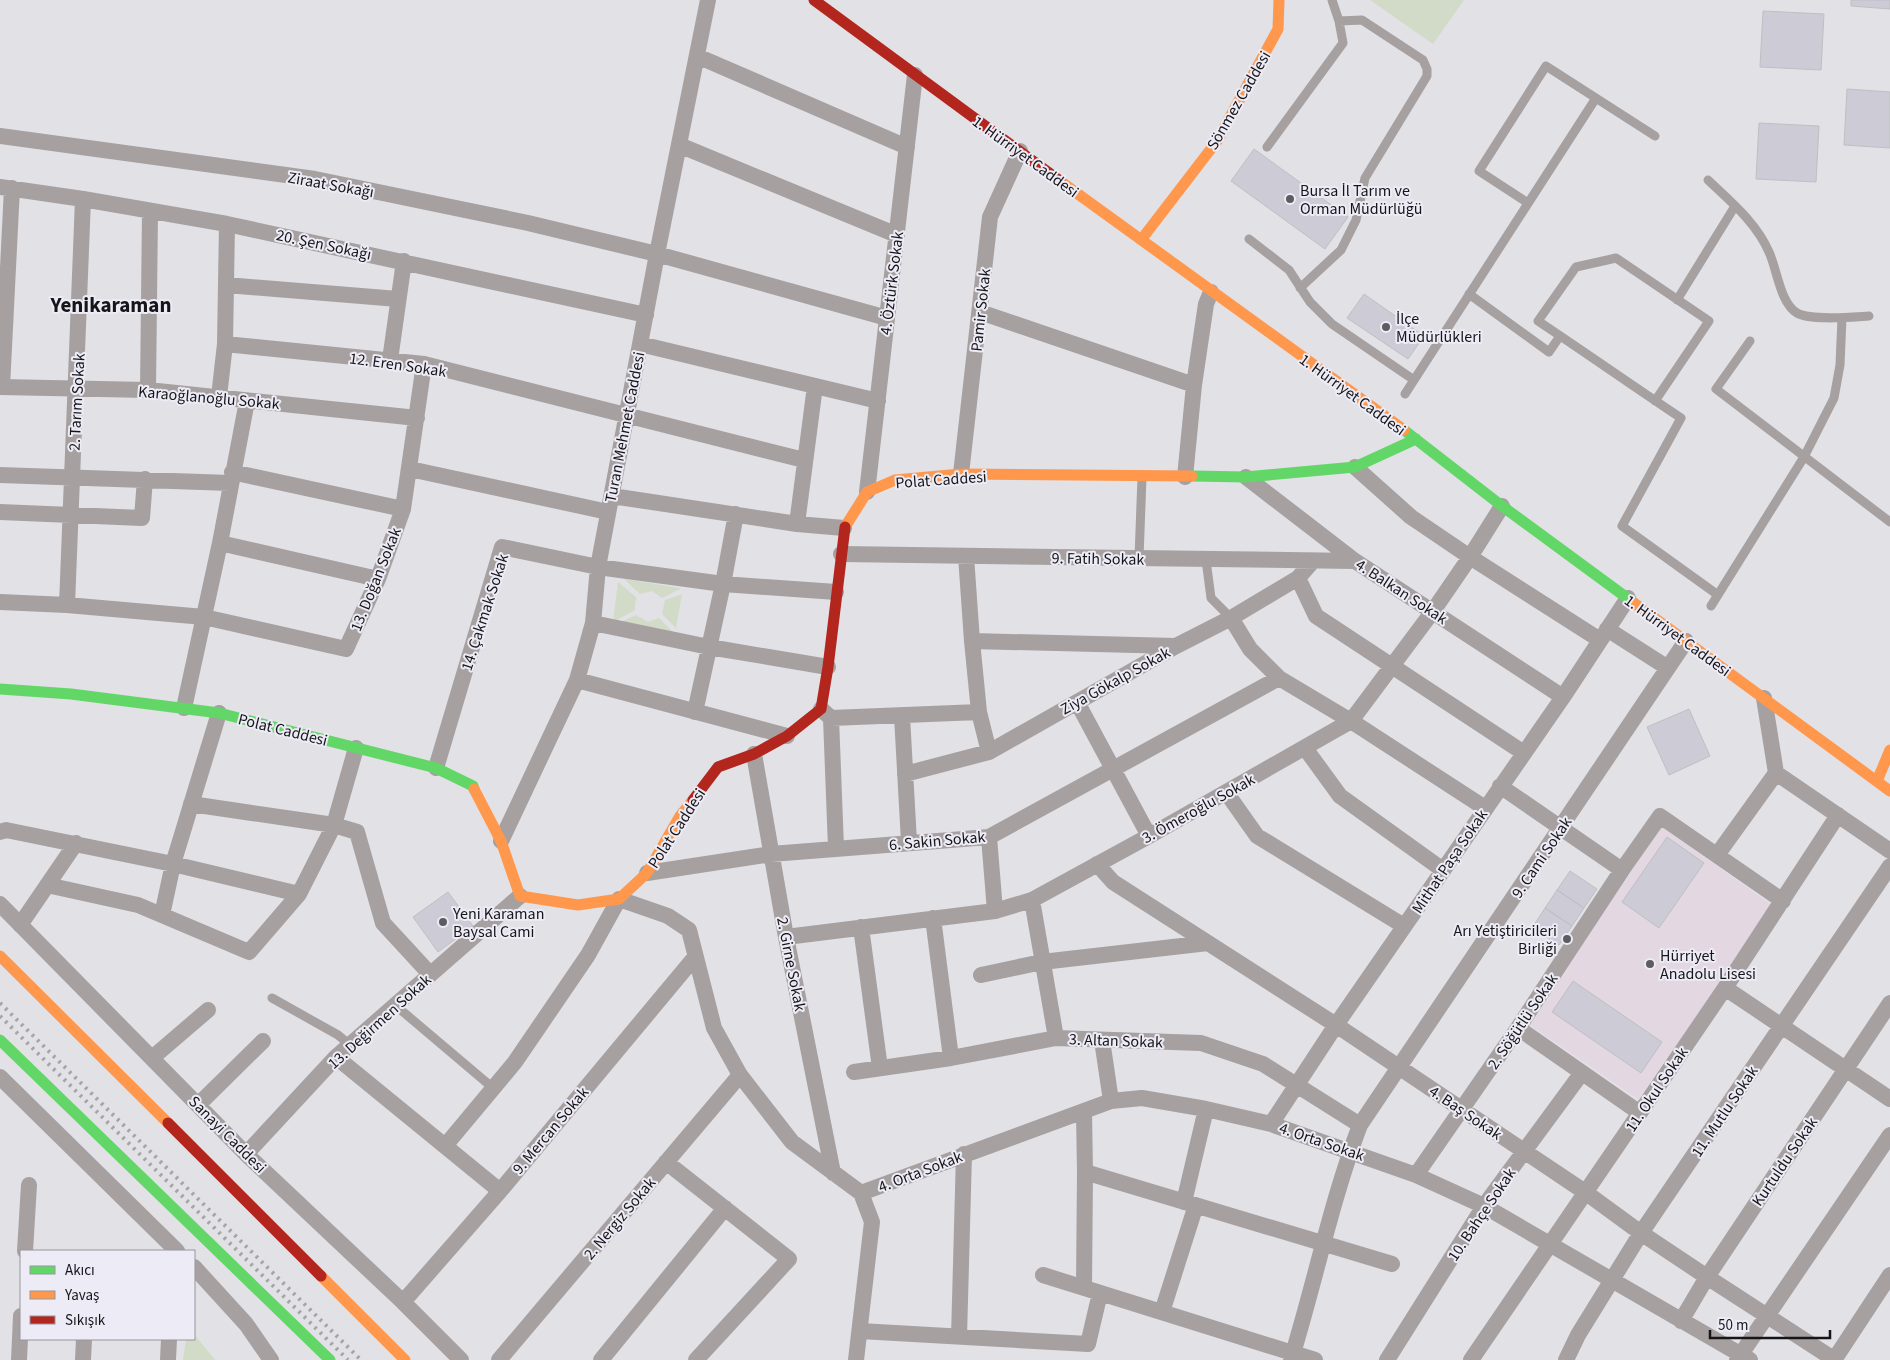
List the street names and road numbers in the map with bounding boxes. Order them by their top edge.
street label: Sönmez Caddesi [1202,47,1276,154]
street label: 1. Hürriyet Caddesi [968,111,1083,203]
street label: Ziraat Sokağı [286,167,376,203]
street label: 20. Şen Sokağı [274,224,373,266]
street label: 4. Öztürk Sokak [875,230,909,336]
street label: Pamir Sokak [966,267,996,353]
street label: 12. Eren Sokak [348,347,448,383]
street label: 1. Hürriyet Caddesi [1295,349,1410,441]
street label: Turan Mehmet Caddesi [600,350,650,504]
street label: 2. Tarım Sokak [63,353,91,451]
street label: Karaoğlanoğlu Sokak [137,381,281,415]
street label: Polat Caddesi [895,466,987,494]
street label: 13. Doğan Sokak [345,524,407,635]
street label: 9. Fatih Sokak [1052,547,1145,571]
street label: 14. Çakmak Sokak [456,551,514,674]
street label: 4. Balkan Sokak [1351,554,1452,630]
street label: 1. Hürriyet Caddesi [1620,590,1735,682]
street label: Ziya Gökalp Sokak [1057,642,1174,720]
street label: Polat Caddesi [236,708,330,752]
street label: 3. Ömeroğlu Sokak [1138,769,1259,849]
street label: Polat Caddesi [643,784,711,873]
street label: Mithat Paşa Sokak [1407,805,1493,918]
street label: 9. Cami Sokak [1507,813,1577,903]
street label: 6. Sakin Sokak [888,826,986,856]
street label: 2. Girne Sokak [771,915,811,1013]
street label: 13. Değirmen Sokak [323,969,436,1074]
street label: 2. Söğütlü Sokak [1483,969,1563,1074]
street label: 3. Altan Sokak [1069,1028,1163,1054]
street label: 11. Okul Sokak [1620,1043,1693,1136]
street label: 11. Mutlu Sokak [1686,1061,1764,1162]
street label: 4. Baş Sokak [1425,1080,1506,1145]
street label: 9. Mercan Sokak [508,1082,594,1179]
street label: Sanayi Caddesi [184,1091,271,1178]
street label: Kurtuldu Sokak [1747,1113,1823,1211]
street label: 4. Orta Sokak [1276,1117,1367,1167]
street label: 4. Orta Sokak [875,1146,966,1198]
street label: 10. Bahçe Sokak [1442,1163,1521,1266]
street label: 2. Nergiz Sokak [579,1173,661,1265]

